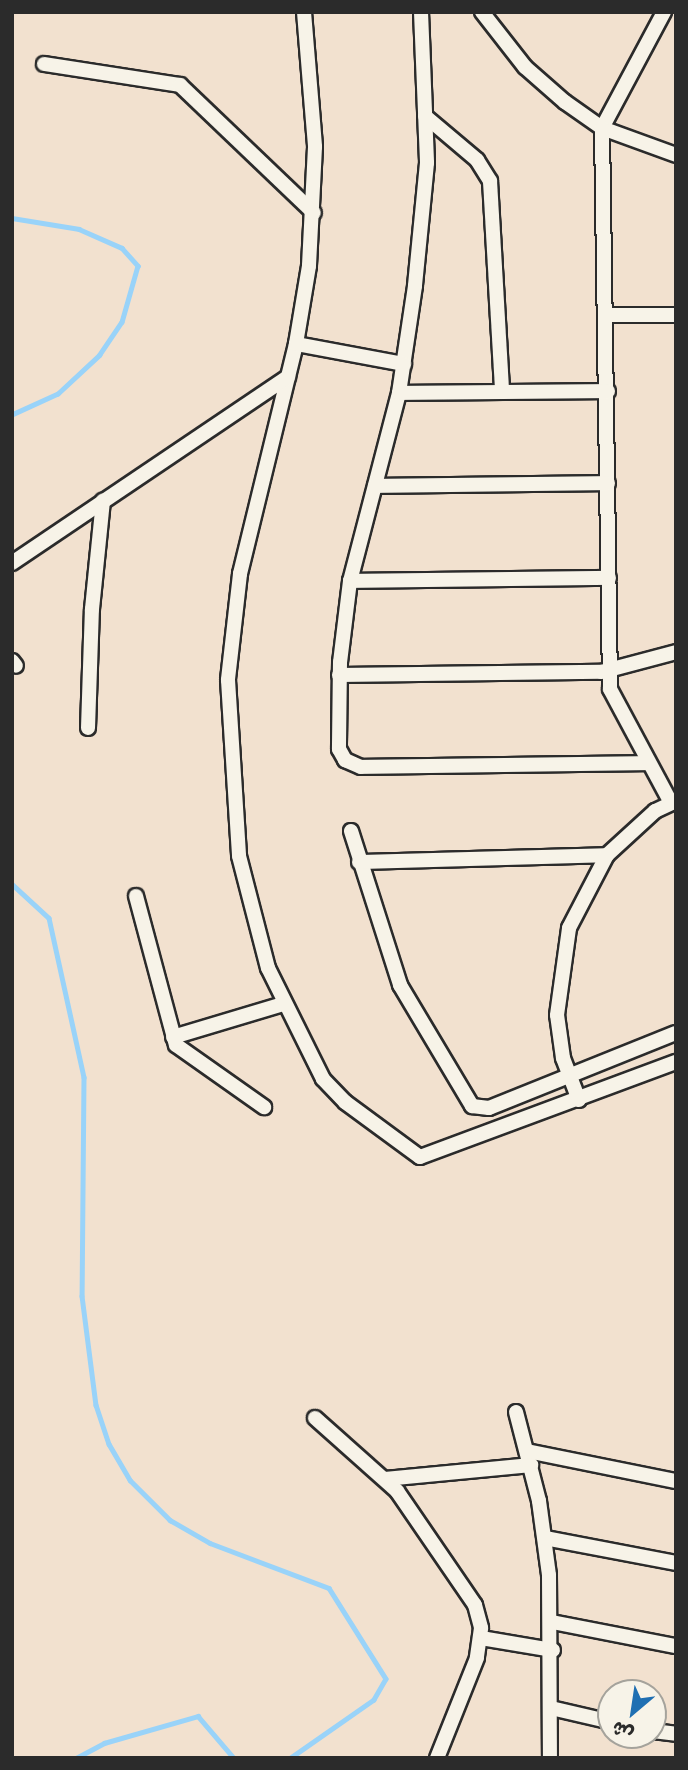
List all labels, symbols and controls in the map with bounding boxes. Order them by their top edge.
north arrow [597,1679,667,1749]
text: ش [607,1715,638,1747]

